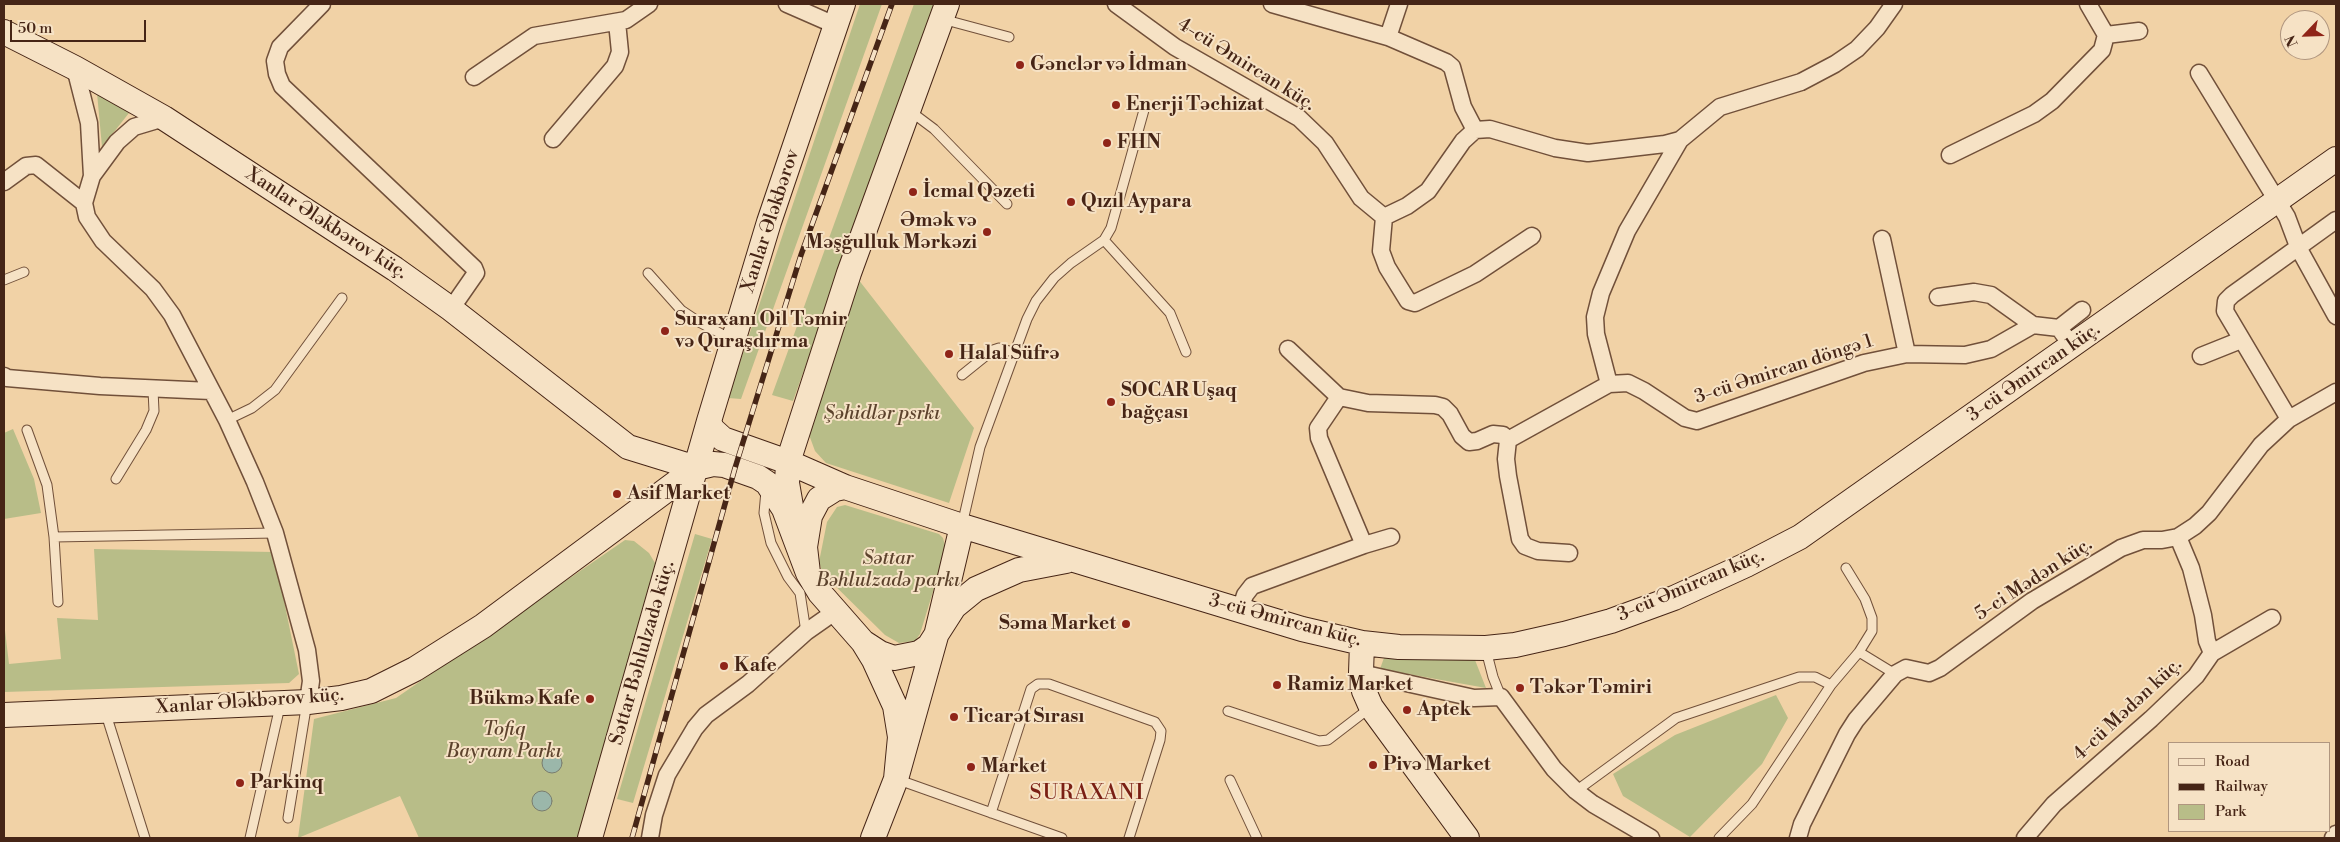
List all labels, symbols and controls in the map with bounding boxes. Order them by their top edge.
scale bar [12,10,149,42]
north arrow [2280,10,2330,60]
street label: 4-cü Əmircan küç. [1173,13,1319,117]
text: 50 m [18,19,52,38]
text: N [2282,32,2303,49]
place label: Gənclər və İdman [1030,54,1187,76]
marker: Gənclər və İdman [1014,59,1026,71]
place label: Enerji Təchizat [1126,94,1264,116]
marker: Enerji Təchizat [1110,99,1122,111]
place label: FHN [1117,132,1161,154]
marker: FHN [1101,137,1113,149]
street label: Xanlar Ələkbərov [737,146,805,296]
street label: Xanlar Ələkbərov küç. [241,163,411,285]
place label: İcmal Qəzeti [923,181,1035,203]
marker: İcmal Qəzeti [907,186,919,198]
place label: Qızıl Aypara [1081,191,1191,213]
marker: Qızıl Aypara [1065,196,1077,208]
place label: Əmək və Məşğulluk Mərkəzi [806,210,977,254]
marker: Əmək və Məşğulluk Mərkəzi [981,226,993,238]
place label: Suraxanı Oil Təmir və Quraşdırma [675,309,847,353]
street label: 3-cü Əmircan küç. [1963,319,2105,427]
marker: Suraxanı Oil Təmir və Quraşdırma [659,325,671,337]
street label: 3-cü Əmircan döngə 1 [1692,330,1876,410]
place label: Halal Süfrə [959,343,1060,365]
marker: Halal Süfrə [943,348,955,360]
place label: SOCAR Uşaq bağçası [1121,380,1237,424]
marker: SOCAR Uşaq bağçası [1105,396,1117,408]
park label: Şəhidlər psrkı [824,403,940,425]
place label: Asif Market [627,483,730,505]
marker: Asif Market [611,488,623,500]
street label: 5-ci Mədən küç. [1971,534,2097,626]
street label: 3-cü Əmircan küç. [1614,545,1768,627]
park label: Səttar Bəhlulzadə parkı [816,548,960,592]
street label: Səttar Bəhlulzadə küç. [606,558,680,748]
street label: 3-cü Əmircan küç. [1206,590,1364,652]
place label: Səma Market [999,613,1116,635]
marker: Səma Market [1120,618,1132,630]
street label: 4-cü Mədən küç. [2069,654,2187,766]
place label: Kafe [734,655,777,677]
marker: Kafe [718,660,730,672]
place label: Ramiz Market [1287,674,1413,696]
place label: Təkər Təmiri [1530,677,1652,699]
marker: Ramiz Market [1271,679,1283,691]
marker: Təkər Təmiri [1514,682,1526,694]
street label: Xanlar Ələkbərov küç. [155,684,345,720]
place label: Bükmə Kafe [469,688,580,710]
marker: Bükmə Kafe [584,693,596,705]
place label: Aptek [1417,699,1471,721]
marker: Aptek [1401,704,1413,716]
place label: Ticarət Sırası [964,706,1084,728]
marker: Ticarət Sırası [948,711,960,723]
park label: Tofiq Bayram Parkı [446,719,562,763]
legend [2168,742,2330,832]
text: Road [2215,752,2250,771]
place label: Pivə Market [1383,754,1490,776]
place label: Market [981,756,1046,778]
marker: Pivə Market [1367,759,1379,771]
marker: Market [965,761,977,773]
place label: Parkinq [250,772,323,794]
marker: Parkinq [234,777,246,789]
text: Railway [2215,777,2268,796]
district label: SURAXANI [1029,781,1145,807]
text: Park [2215,802,2246,821]

